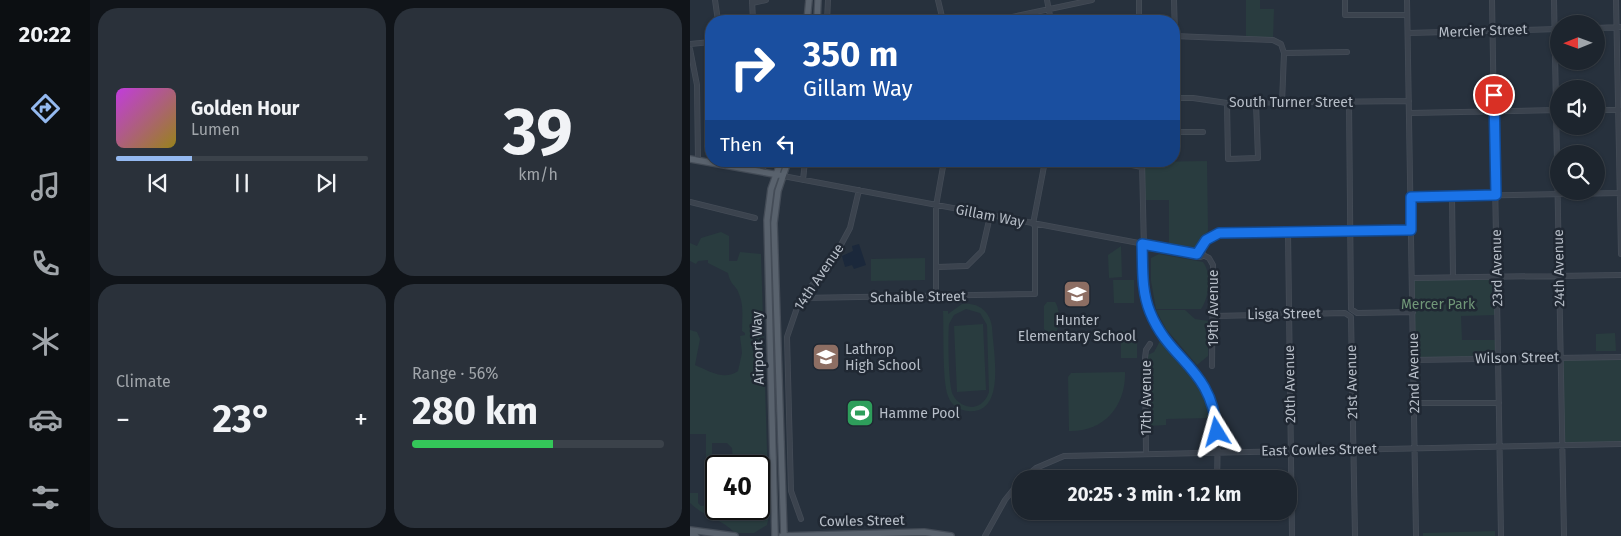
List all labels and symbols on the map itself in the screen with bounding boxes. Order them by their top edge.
north arrow [1550,15,1605,70]
street label: Mercier Street [1438,21,1529,41]
pin [1473,74,1515,116]
street label: South Turner Street [1229,94,1354,111]
street label: Gillam Way [954,201,1026,231]
street label: 23rd Avenue [1488,229,1506,307]
street label: 24th Avenue [1550,229,1568,307]
street label: 14th Avenue [790,240,848,314]
street label: 19th Avenue [1205,270,1222,346]
school or university icon: Hunter Elementary School [1062,279,1092,309]
street label: Schaible Street [870,288,967,306]
park label: Mercer Park [1401,296,1476,313]
street label: Lisga Street [1247,305,1322,323]
street label: Airport Way [748,311,768,385]
place label: Hunter Elementary School [1018,312,1136,345]
street label: 22nd Avenue [1405,333,1423,413]
place label: Lathrop High School [845,341,921,374]
school or university icon: Lathrop High School [811,342,841,372]
street label: 20th Avenue [1281,345,1299,423]
street label: 21st Avenue [1343,345,1361,419]
street label: Wilson Street [1475,349,1560,367]
street label: 17th Avenue [1138,360,1155,436]
sports icon: Hamme Pool [845,398,875,428]
place label: Hamme Pool [879,405,960,422]
position arrow [1190,405,1242,457]
street label: East Cowles Street [1261,440,1378,460]
speed limit sign: 40 [705,455,770,520]
street label: Cowles Street [819,512,906,530]

